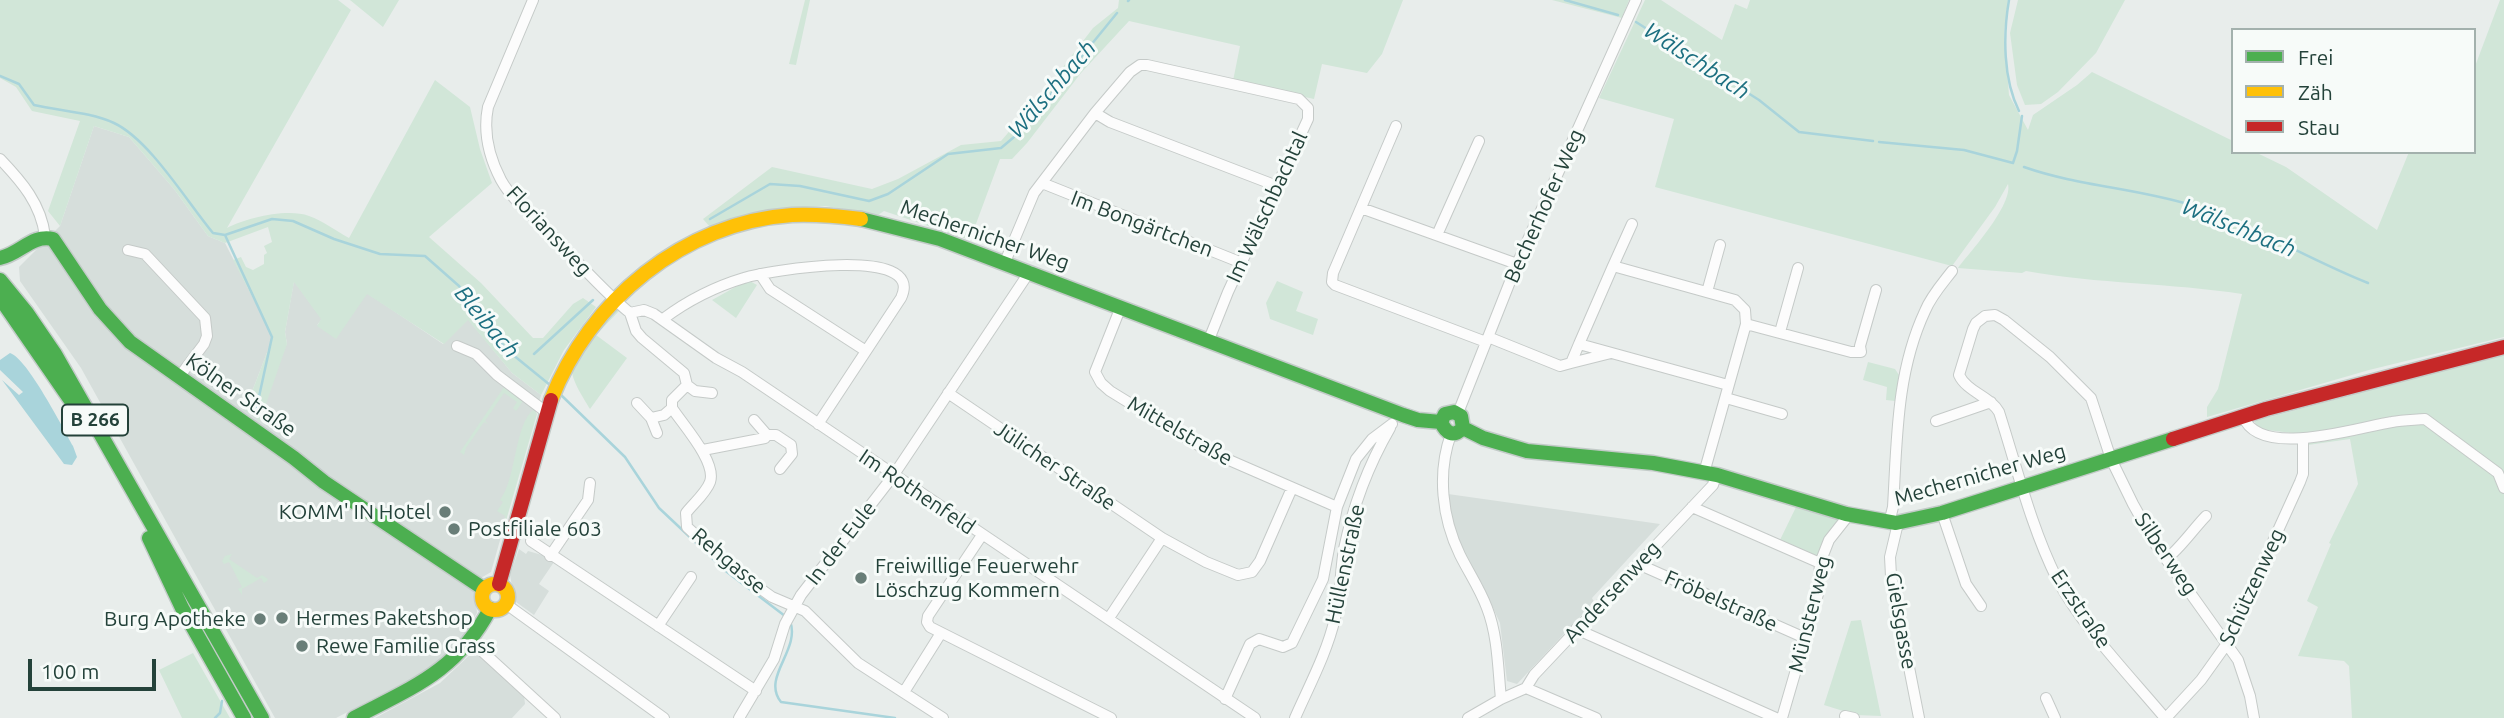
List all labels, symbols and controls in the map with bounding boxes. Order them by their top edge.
water label: Wälschbach [1639,17,1755,105]
legend [2231,28,2476,154]
water label: Wälschbach [1002,34,1102,144]
text: Frei [2298,45,2333,69]
text: Zäh [2298,80,2333,104]
text: Stau [2298,115,2340,139]
street label: Becherhofer Weg [1499,125,1589,287]
street label: Im Wälschbachtal [1221,127,1313,287]
street label: Floriansweg [501,181,597,281]
street label: Im Bongärtchen [1067,185,1217,263]
water label: Wälschbach [2178,193,2300,263]
street label: Mechernicher Weg [897,194,1073,276]
water label: Bleibach [449,280,525,364]
street label: Kölner Straße [181,348,301,442]
street label: Mittelstraße [1123,391,1237,471]
road number: B 266 [62,404,128,436]
street label: Jülicher Straße [989,416,1121,516]
street label: Mechernicher Weg [1891,438,2069,512]
street label: Im Rothenfeld [854,444,980,540]
street label: In der Eule [800,496,882,590]
place label: KOMM' IN Hotel [279,499,431,525]
street label: Hüllenstraße [1320,502,1370,626]
marker: KOMM' IN Hotel [437,504,453,520]
street label: Silberweg [2129,508,2203,600]
place label: Postfiliale 603 [468,516,602,542]
marker: Postfiliale 603 [446,521,462,537]
street label: Rehgasse [687,523,771,599]
street label: Schützenweg [2214,525,2290,649]
street label: Andersenweg [1558,536,1666,648]
place label: Freiwillige Feuerwehr Löschzug Kommern [875,553,1079,603]
street label: Münsterweg [1783,553,1837,675]
street label: Fröbelstraße [1661,565,1781,637]
street label: Erzstraße [2045,565,2117,653]
marker: Freiwillige Feuerwehr Löschzug Kommern [853,570,869,586]
street label: Gielsgasse [1880,571,1922,671]
place label: Hermes Paketshop [296,605,473,631]
place label: Burg Apotheke [104,606,246,632]
marker: Hermes Paketshop [274,610,290,626]
marker: Burg Apotheke [252,611,268,627]
place label: Rewe Familie Grass [316,633,495,659]
marker: Rewe Familie Grass [294,638,310,654]
scale bar [32,644,159,688]
text: 100 m [41,659,99,683]

